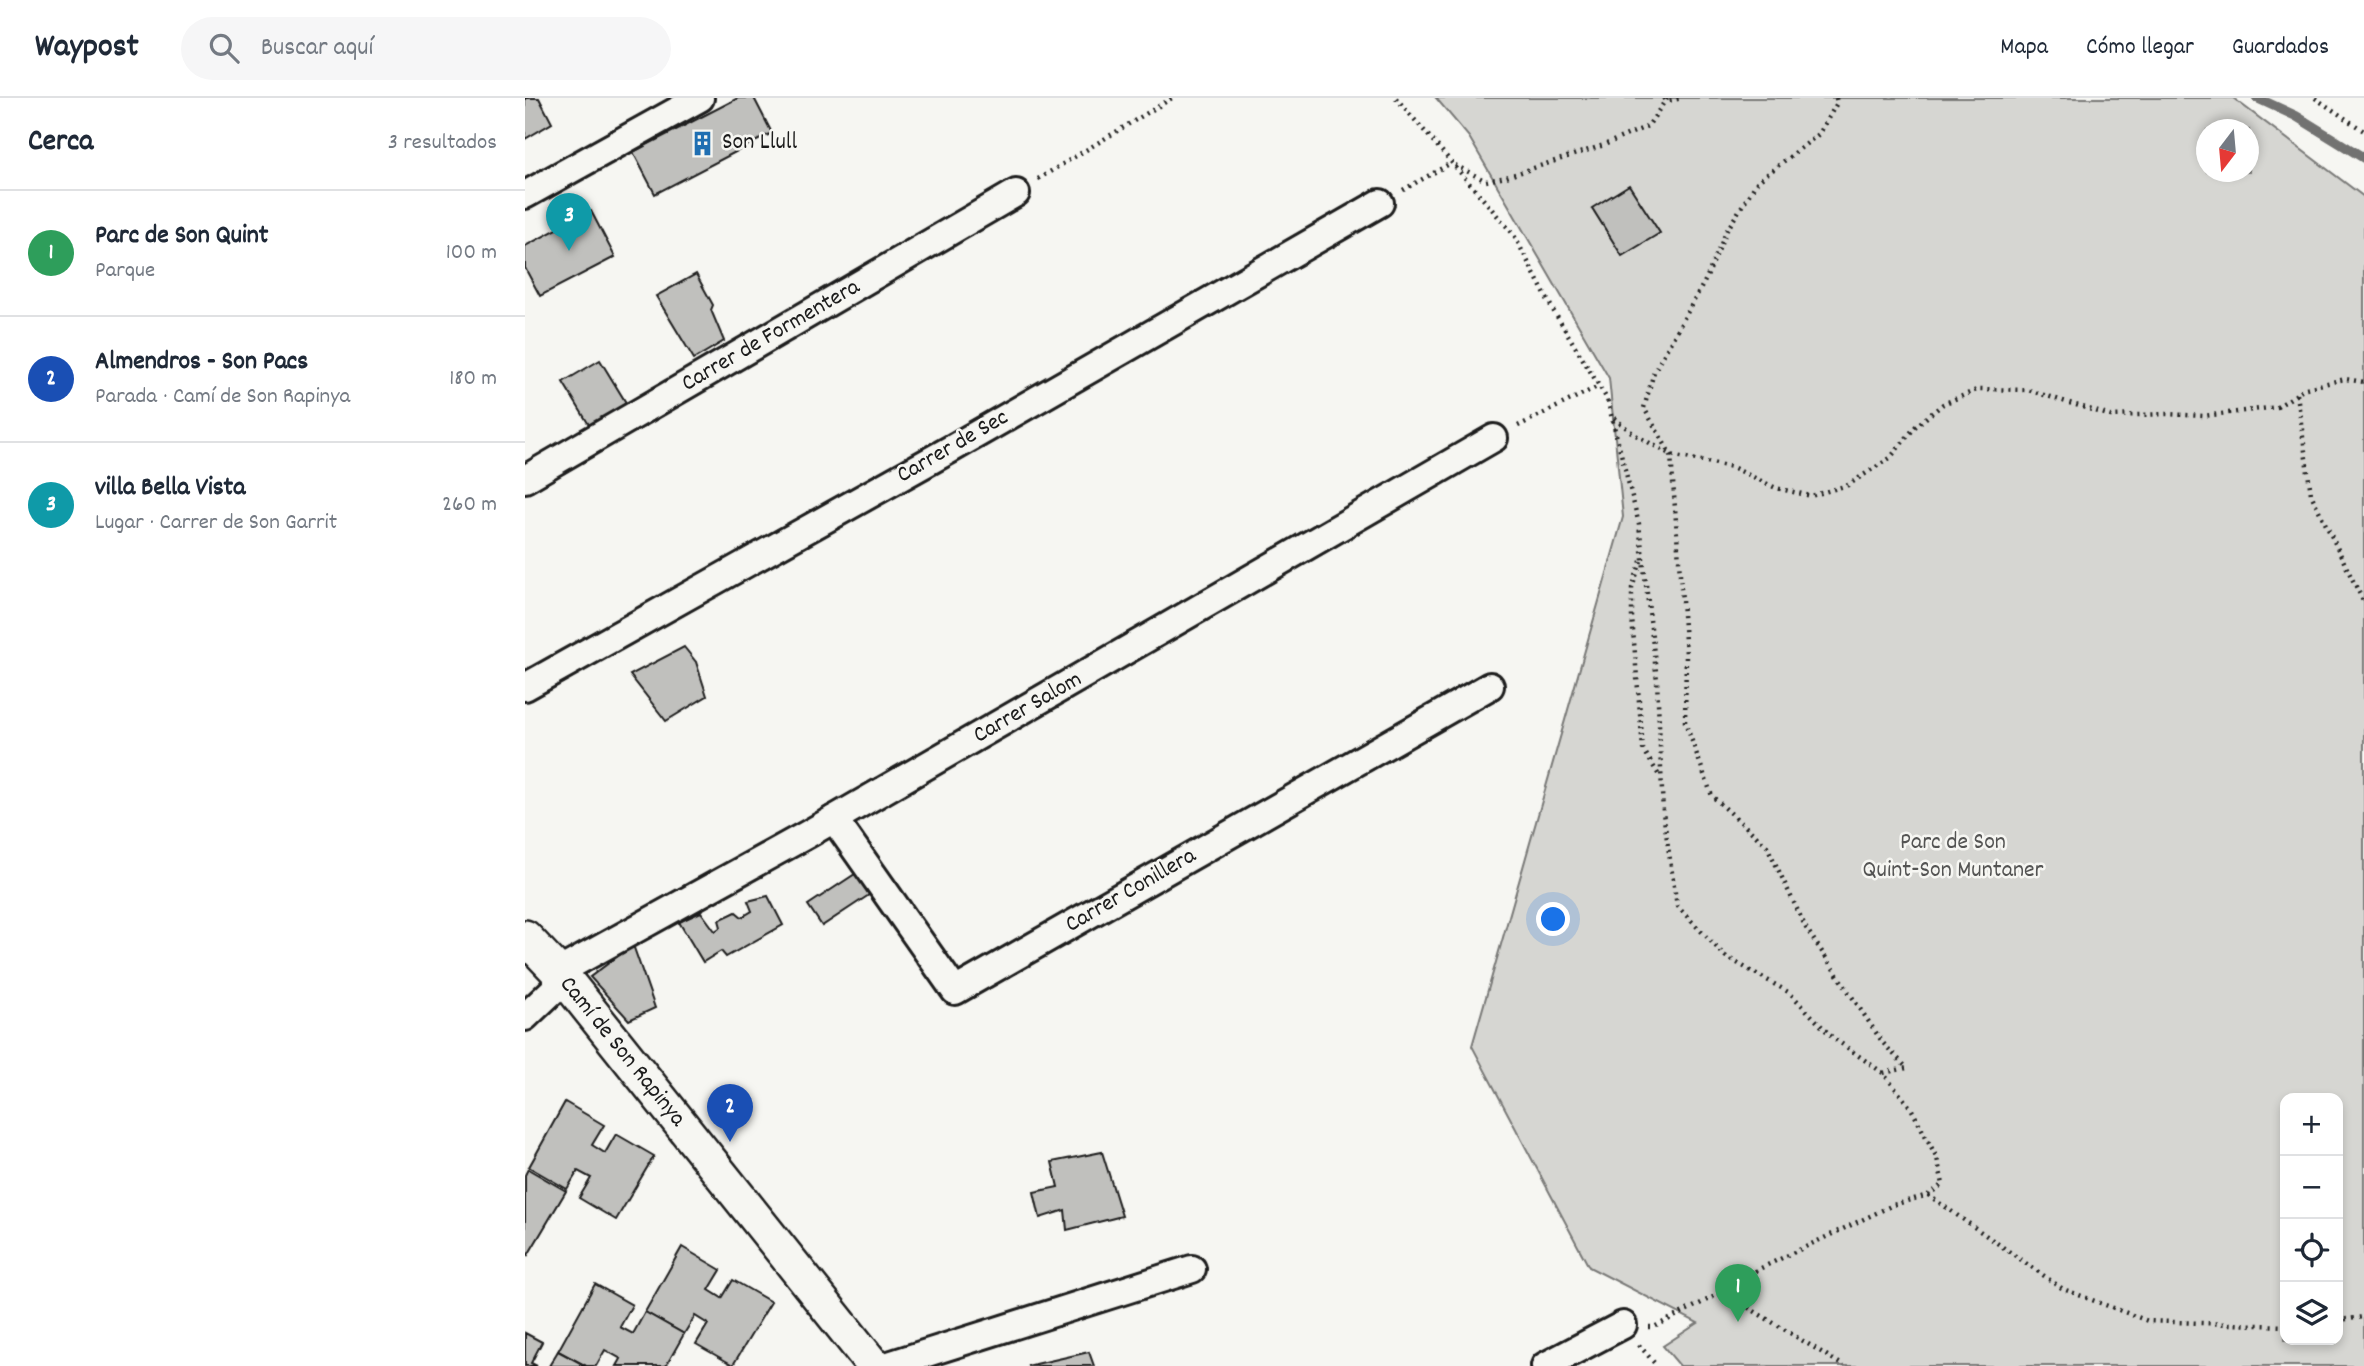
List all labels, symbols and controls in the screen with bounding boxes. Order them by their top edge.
search box [181,17,671,80]
text: Waypost [35,25,139,72]
icon: search [205,29,243,67]
text: Buscar aquí [261,30,373,67]
text: Mapa [2000,31,2048,65]
text: Cómo llegar [2086,31,2194,65]
text: Guardados [2232,31,2329,65]
north arrow [2196,119,2259,182]
text: Cerca [28,122,93,165]
place label: Son Llull [722,126,797,160]
text: 3 resultados [388,127,497,160]
building icon: Son Llull [688,129,716,157]
pin: 3 [546,193,592,251]
text: Parc de Son Quint [95,218,268,255]
text: 1 [48,237,54,270]
text: 100 m [446,237,497,270]
text: Parque [95,255,155,288]
street label: Carrer de Formentera [675,271,867,401]
text: Almendros - Son Pacs [95,344,308,381]
text: 2 [46,363,56,396]
text: 180 m [449,363,497,396]
text: Parada · Camí de Son Rapinya [95,381,350,414]
street label: Carrer de Sec [891,401,1015,493]
text: villa Bella Vista [95,470,245,507]
text: 3 [46,489,56,522]
text: 260 m [442,489,497,522]
text: Lugar · Carrer de Son Garrit [95,507,337,540]
street label: Carrer Salom [967,663,1089,753]
park label: Parc de Son Quint-Son Muntaner [1863,826,2044,888]
street label: Carrer Conillera [1059,839,1203,942]
your location [1536,902,1570,936]
street label: Camí de Son Rapinya [551,969,694,1135]
pin: 2 [707,1084,753,1142]
map controls [2280,1093,2343,1345]
button: + [2280,1093,2343,1156]
button: − [2280,1156,2343,1219]
button: locate [2280,1219,2343,1282]
pin: 1 [1715,1264,1761,1322]
button: layers [2280,1282,2343,1345]

